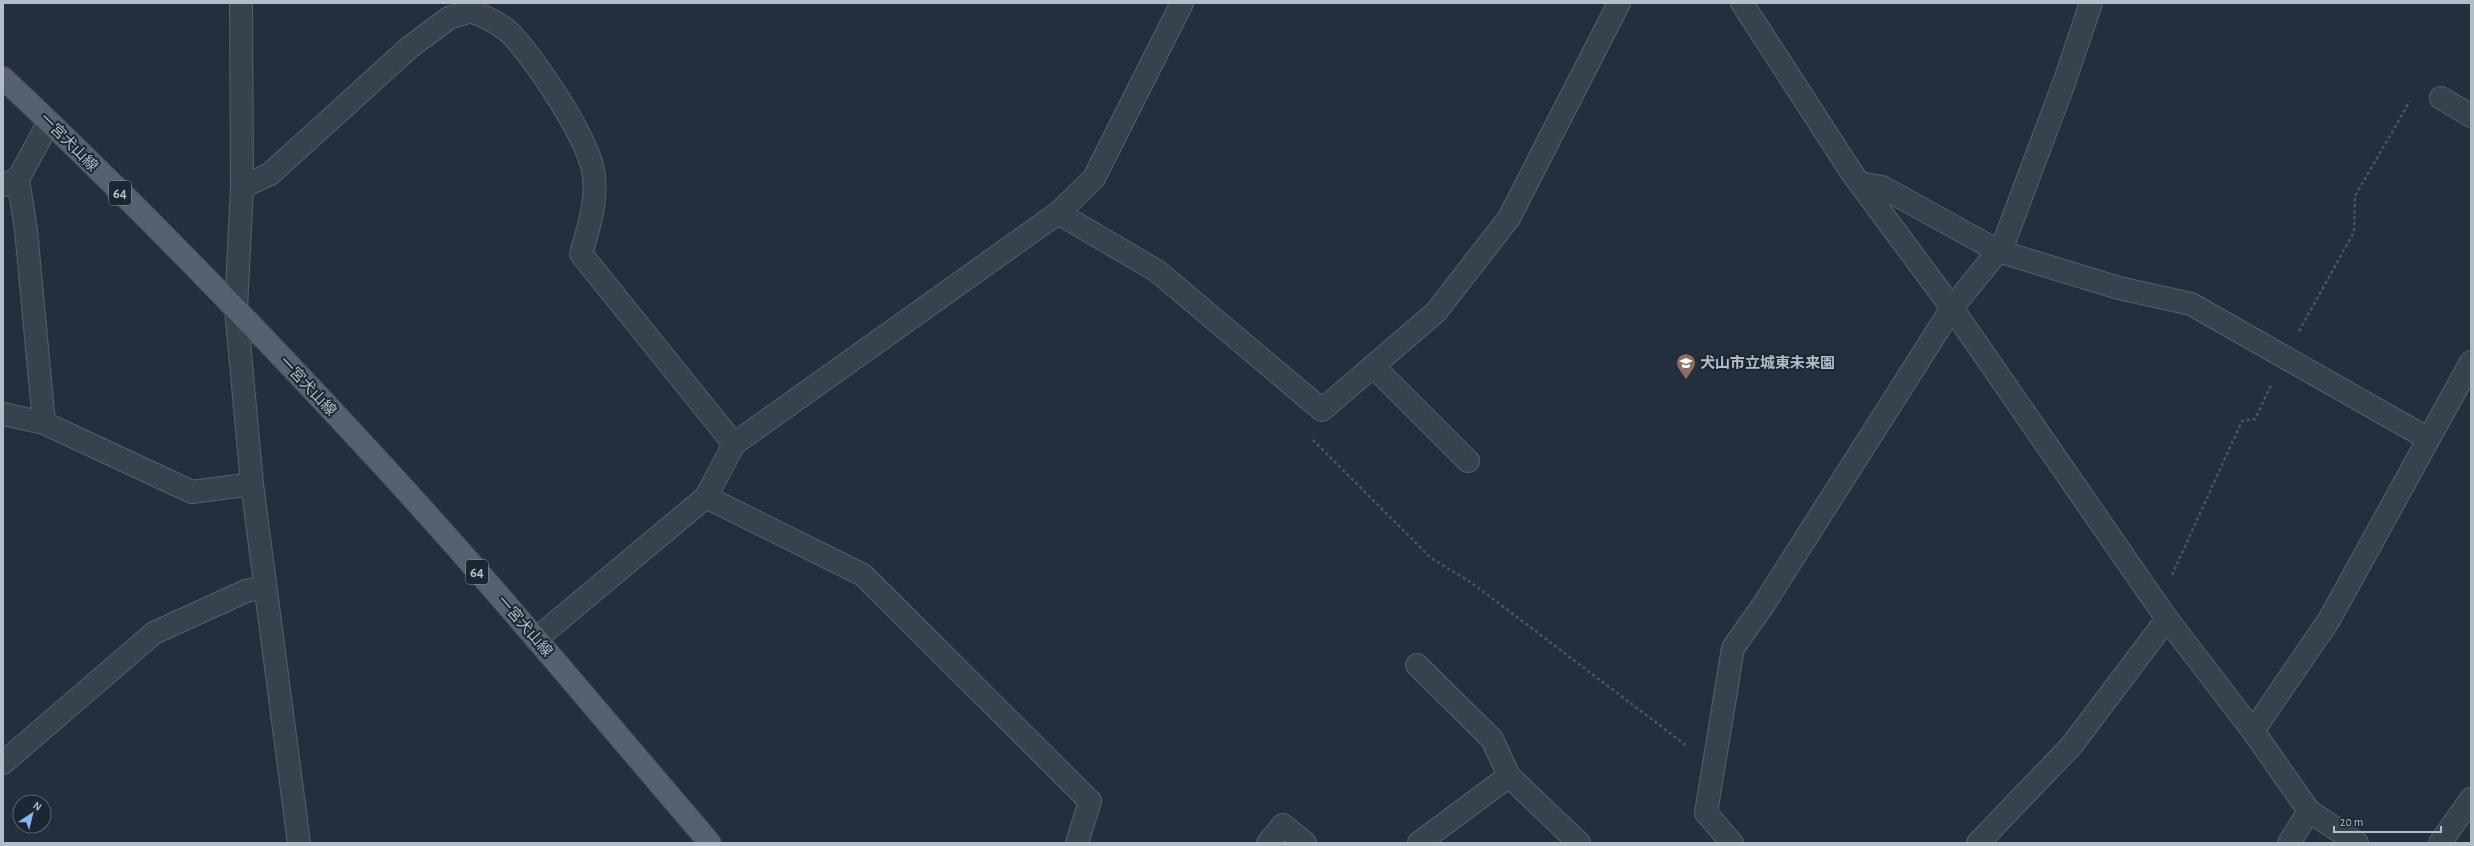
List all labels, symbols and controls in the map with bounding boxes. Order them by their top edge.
street label: 一宮犬山線 [37,110,101,174]
road number: 64 [109,181,131,205]
school or university icon: 犬山市立城東未来園 [1675,352,1697,380]
street label: 一宮犬山線 [277,353,339,419]
place label: 犬山市立城東未来園 [1700,354,1835,371]
road number: 64 [466,560,488,584]
street label: 一宮犬山線 [494,592,556,660]
north arrow [12,794,52,834]
text: N [31,800,44,813]
scale bar [2334,808,2441,834]
text: 20 m [2340,816,2363,828]

